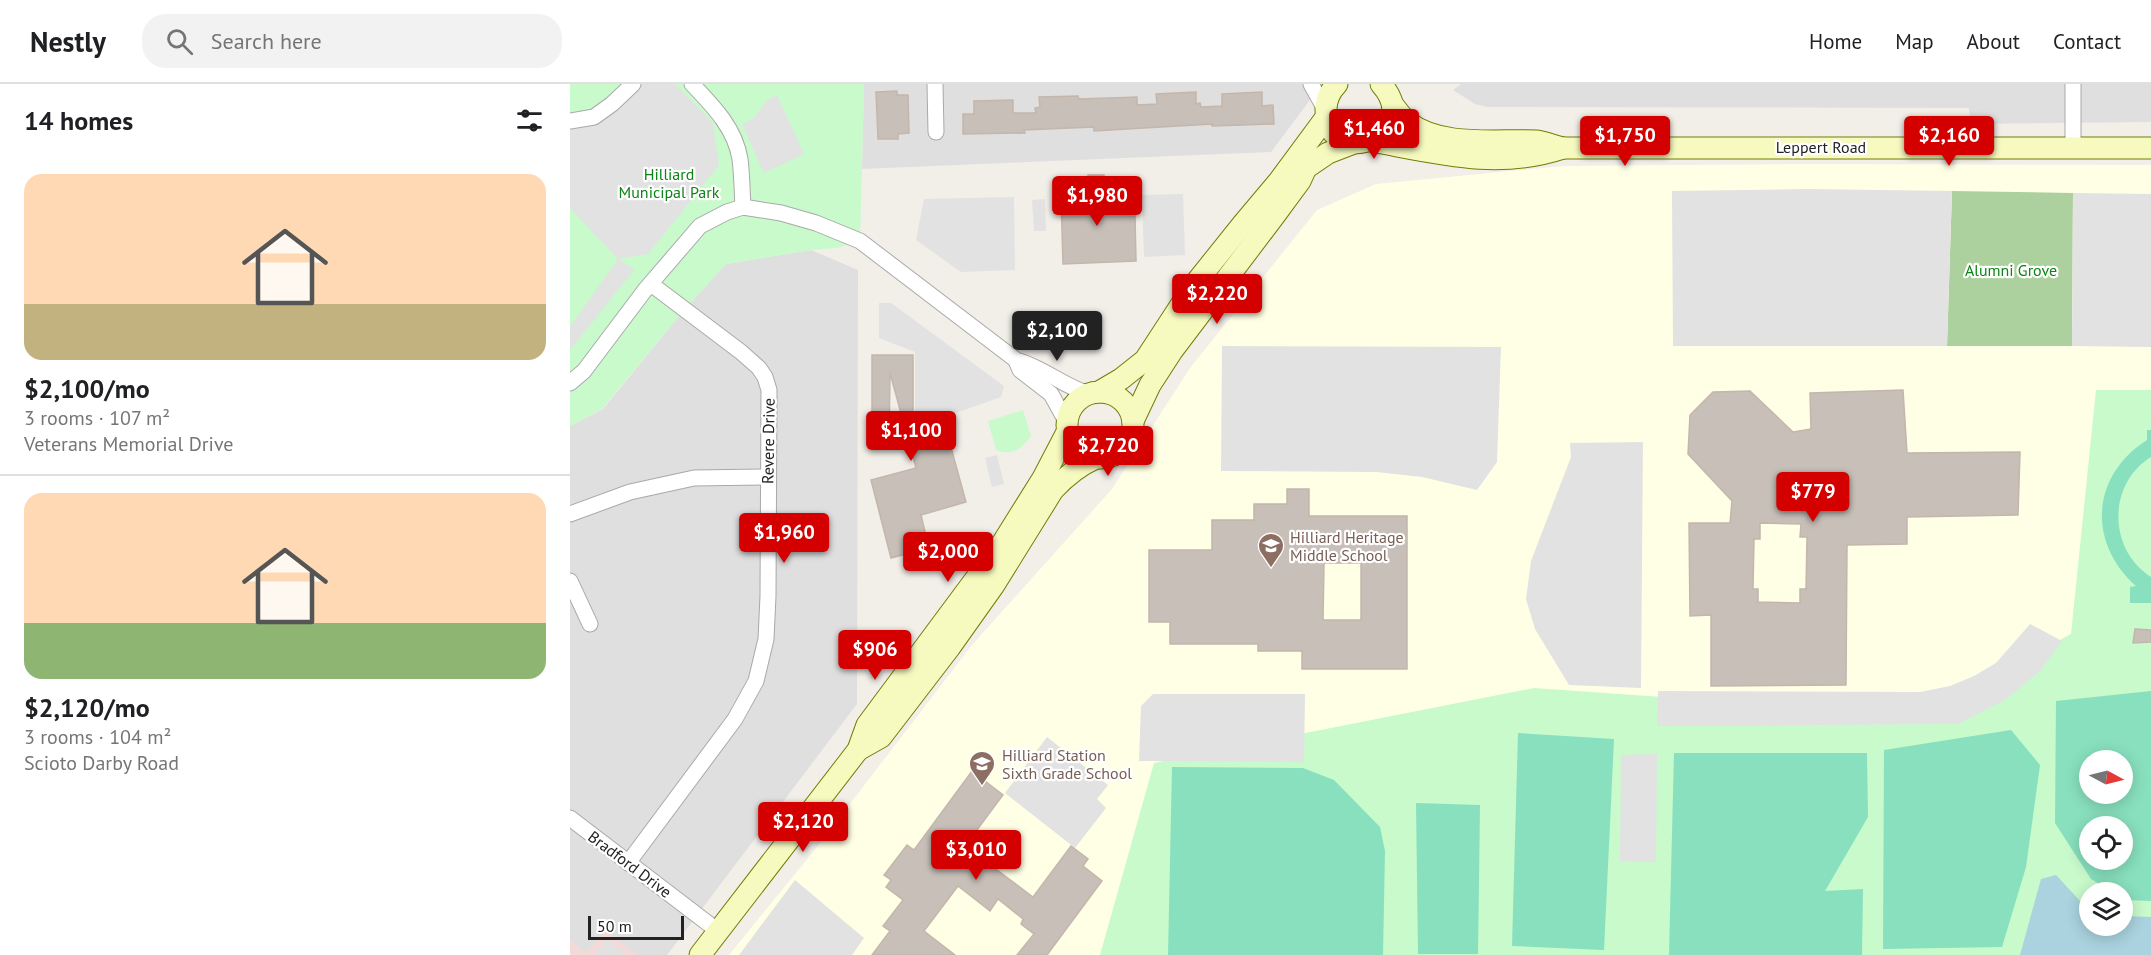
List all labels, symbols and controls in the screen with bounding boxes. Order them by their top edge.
search box [142,14,562,68]
text: Nestly [30,23,106,60]
icon: search [163,25,196,58]
text: Search here [211,27,322,55]
text: Home [1809,28,1862,55]
text: Map [1895,28,1934,55]
text: About [1967,28,2020,55]
text: Contact [2053,28,2121,55]
text: 14 homes [24,104,133,137]
icon: filters [513,104,546,137]
pin: $1,460 [1325,109,1423,160]
text: $1,460 [1343,115,1405,141]
pin: $1,750 [1576,116,1674,167]
pin: $2,160 [1900,116,1998,167]
text: $1,750 [1594,122,1656,148]
text: $2,160 [1918,122,1980,148]
street label: Leppert Road [1776,137,1866,157]
park label: Hilliard Municipal Park [619,164,720,202]
pin: $1,980 [1048,176,1146,227]
text: $1,980 [1066,182,1128,208]
icon: home [231,213,339,321]
park label: Alumni Grove [1965,260,2057,280]
pin: $2,220 [1168,274,1266,325]
text: $2,220 [1186,280,1248,306]
pin: $2,100 [1008,311,1106,362]
text: $2,100 [1026,317,1088,343]
text: $2,100/mo [24,372,150,405]
street label: Revere Drive [757,398,779,484]
text: 3 rooms · 107 m² [24,405,170,431]
pin: $1,100 [862,411,960,462]
text: $1,100 [880,417,942,443]
pin: $2,720 [1059,426,1157,477]
text: Veterans Memorial Drive [24,431,234,457]
text: $2,720 [1077,432,1139,458]
pin: $779 [1777,472,1849,523]
text: $779 [1790,478,1836,504]
pin: $1,960 [735,513,833,564]
text: $1,960 [753,519,815,545]
place label: Hilliard Heritage Middle School [1290,527,1404,565]
school or university icon: Hilliard Heritage Middle School [1256,531,1286,569]
icon: home [231,532,339,640]
pin: $2,000 [899,532,997,583]
text: $2,000 [917,538,979,564]
pin: $906 [839,630,911,681]
text: $906 [852,636,898,662]
text: $2,120/mo [24,691,150,724]
text: 3 rooms · 104 m² [24,724,171,750]
place label: Hilliard Station Sixth Grade School [1002,745,1132,783]
school or university icon: Hilliard Station Sixth Grade School [967,749,997,787]
text: Scioto Darby Road [24,750,179,776]
north arrow [2079,750,2133,804]
map controls [2079,750,2133,936]
pin: $2,120 [754,802,852,853]
text: $2,120 [772,808,834,834]
button: locate [2079,816,2133,870]
street label: Bradford Drive [584,826,676,902]
pin: $3,010 [927,830,1025,881]
text: $3,010 [945,836,1007,862]
button: layers [2079,882,2133,936]
scale bar [588,913,684,940]
text: 50 m [597,916,632,936]

